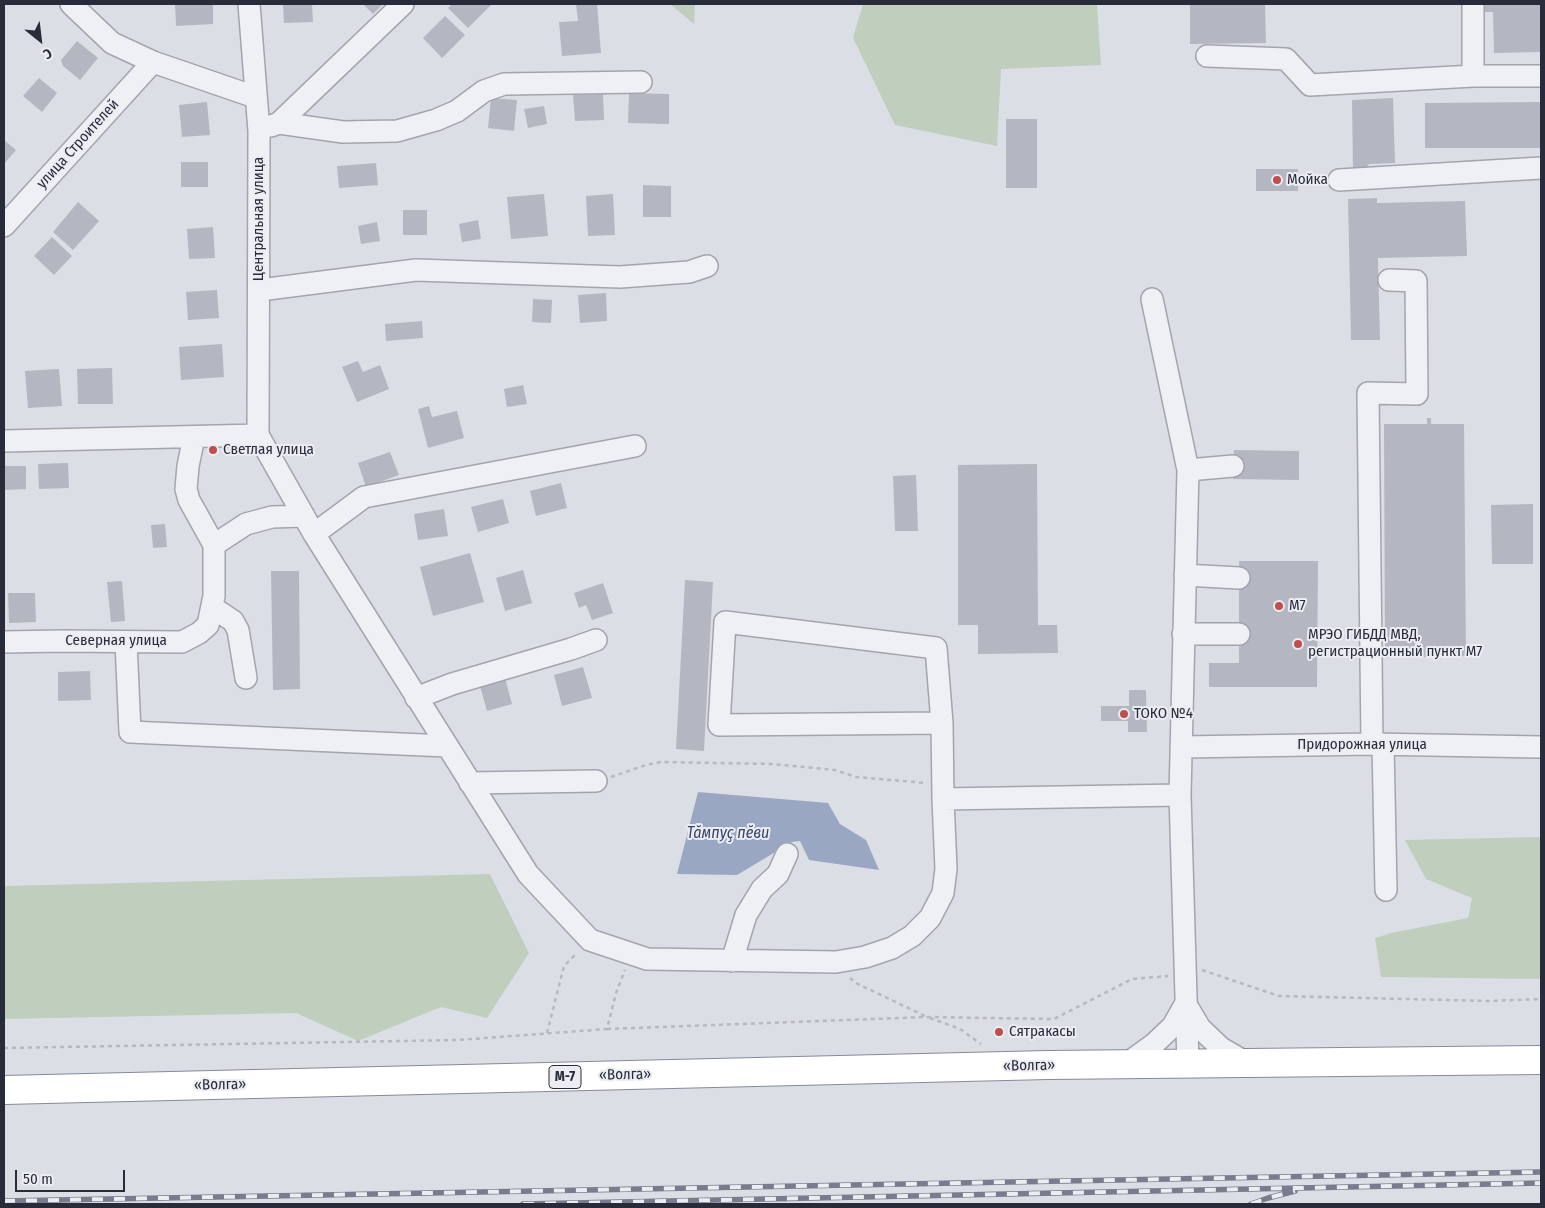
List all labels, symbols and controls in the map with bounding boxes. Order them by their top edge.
north arrow [15,15,65,65]
text: С [40,44,55,63]
street label: улица Строителей [33,96,123,192]
street label: Центральная улица [250,157,268,281]
place label: Мойка [1287,171,1328,189]
marker: Мойка [1271,174,1283,186]
place label: Светлая улица [223,441,314,459]
marker: Светлая улица [207,444,219,456]
place label: М7 [1289,597,1306,615]
marker: М7 [1273,600,1285,612]
place label: МРЭО ГИБДД МВД, регистрационный пункт М7 [1308,626,1482,661]
street label: Северная улица [65,632,167,650]
marker: МРЭО ГИБДД МВД, регистрационный пункт М7 [1292,638,1304,650]
place label: ТОКО №4 [1134,705,1193,723]
marker: ТОКО №4 [1118,708,1130,720]
street label: Придорожная улица [1297,736,1427,754]
water label: Тӑмпуҫ пӗви [687,824,769,844]
place label: Сятракасы [1009,1023,1076,1041]
marker: Сятракасы [993,1026,1005,1038]
street label: «Волга» [1003,1057,1055,1075]
road number: М-7 [549,1066,581,1088]
street label: «Волга» [599,1066,651,1084]
street label: «Волга» [194,1076,246,1094]
scale bar [18,1160,128,1192]
text: 50 m [23,1170,53,1188]

